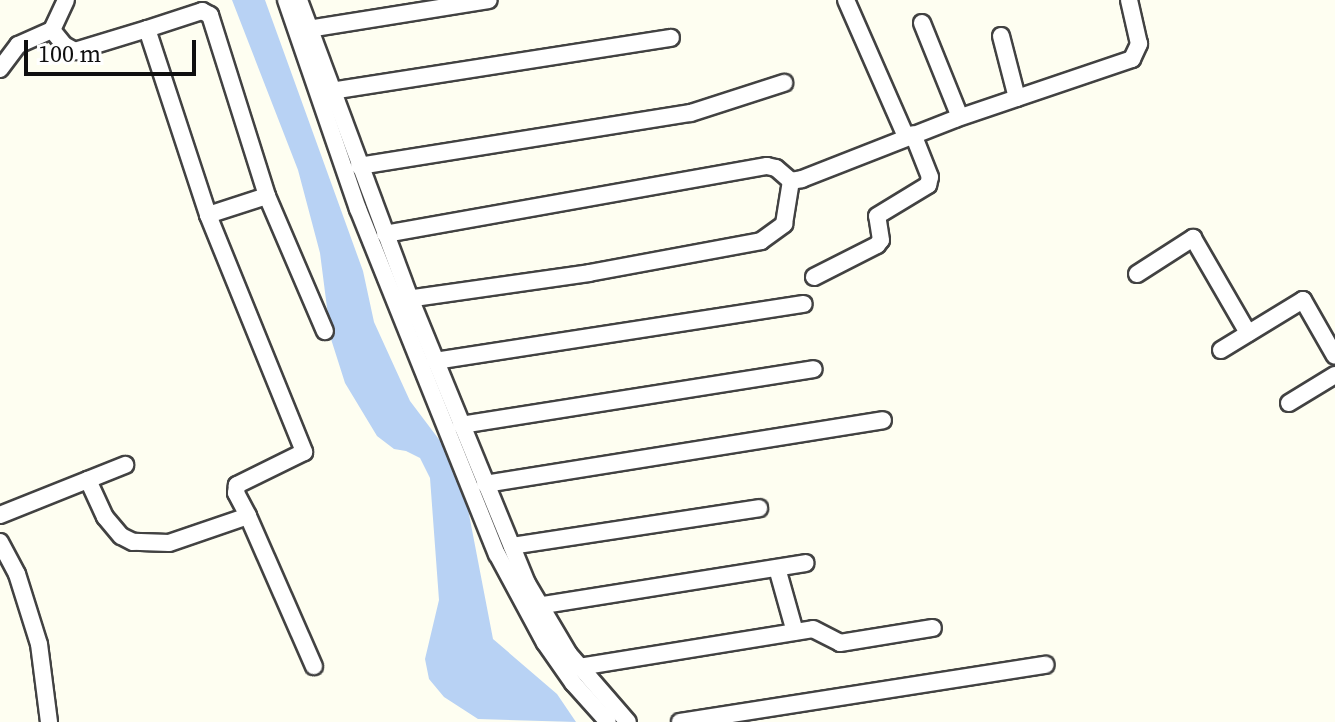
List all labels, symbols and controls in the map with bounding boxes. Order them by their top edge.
scale bar [28,24,200,74]
text: 100 m [38,37,101,70]

